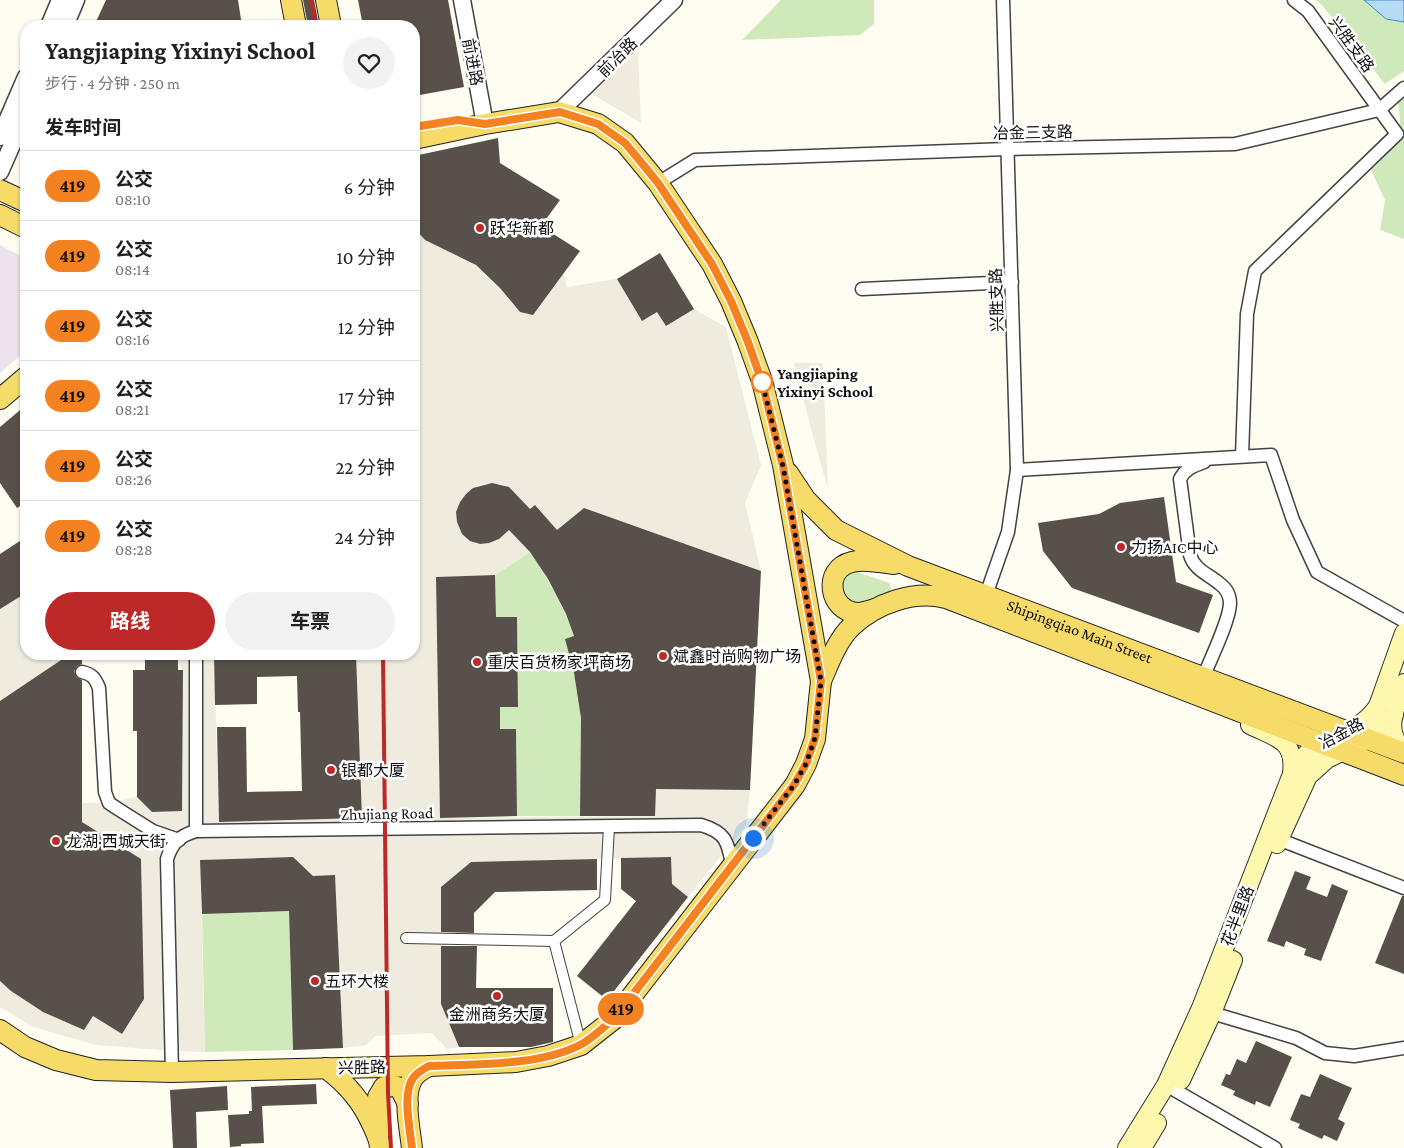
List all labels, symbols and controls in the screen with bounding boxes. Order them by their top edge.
street label: 兴胜支路 [1326,13,1377,75]
street label: 前冶路 [594,34,640,80]
text: Yangjiaping Yixinyi School [45,37,315,64]
button: heart [343,37,395,89]
street label: 前进路 [460,37,485,87]
text: 步行 · 4 分钟 · 250 m [45,75,180,92]
text: 发车时间 [45,117,121,138]
street label: 冶金三支路 [993,123,1073,142]
text: 公交 [115,169,153,190]
text: 419 [59,176,86,196]
text: 6 分钟 [344,177,395,198]
text: 08:10 [115,191,151,208]
place label: 跃华新都 [490,220,554,237]
marker: 跃华新都 [474,222,486,234]
text: 公交 [115,239,153,260]
text: 419 [59,246,86,266]
text: 10 分钟 [336,247,395,268]
text: 08:14 [115,261,150,278]
street label: 兴胜支路 [987,268,1006,332]
text: 公交 [115,309,153,330]
text: 419 [59,316,86,336]
text: 12 分钟 [338,317,395,338]
text: 08:16 [115,331,150,348]
place label: Yangjiaping Yixinyi School [777,365,874,400]
marker: Yangjiaping Yixinyi School [751,371,773,393]
text: 公交 [115,379,153,400]
text: 419 [59,386,86,406]
text: 17 分钟 [338,387,395,408]
text: 08:21 [115,401,149,418]
text: 公交 [115,449,153,470]
text: 419 [59,456,86,476]
text: 22 分钟 [335,457,395,478]
text: 08:26 [115,471,152,488]
text: 公交 [115,519,153,540]
text: 419 [59,526,86,546]
text: 24 分钟 [335,527,395,548]
place label: 力扬AIC中心 [1131,539,1218,556]
text: 08:28 [115,541,153,558]
marker: 力扬AIC中心 [1115,541,1127,553]
button: 路线 [45,592,215,650]
button: 车票 [225,592,395,650]
street label: Shipingqiao Main Street [1005,596,1155,667]
place label: 斌鑫时尚购物广场 [673,648,801,665]
marker: 斌鑫时尚购物广场 [657,650,669,662]
place label: 重庆百货杨家坪商场 [487,654,631,671]
marker: 重庆百货杨家坪商场 [471,656,483,668]
street label: 冶金路 [1316,715,1366,752]
place label: 银都大厦 [341,762,405,779]
marker: 银都大厦 [325,764,337,776]
street label: Zhujiang Road [341,804,434,824]
your location [741,826,766,851]
place label: 龙湖·西城天街 [66,833,166,850]
marker: 龙湖·西城天街 [50,835,62,847]
street label: 花半里路 [1218,883,1257,949]
place label: 五环大楼 [325,973,389,990]
marker: 五环大楼 [309,975,321,987]
marker: 金洲商务大厦 [491,990,503,1002]
line badge: 419 [592,993,650,1025]
text: 419 [608,999,634,1019]
place label: 金洲商务大厦 [449,1006,545,1023]
street label: 兴胜路 [338,1059,386,1076]

